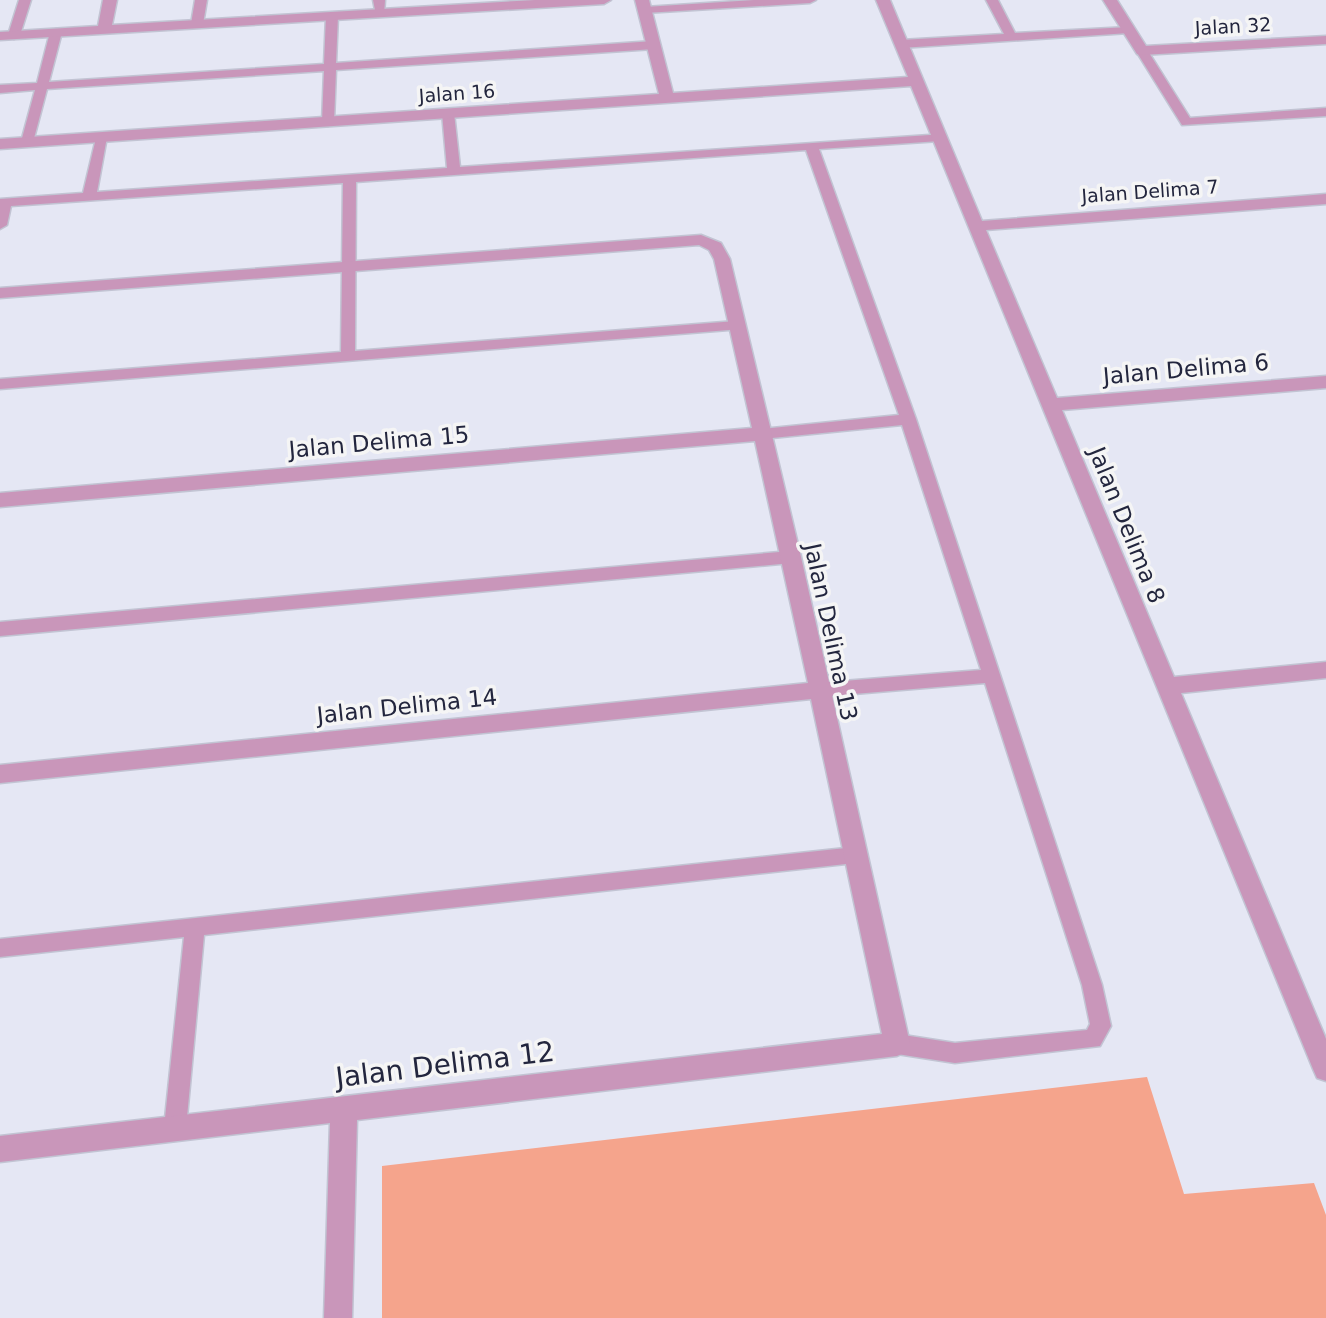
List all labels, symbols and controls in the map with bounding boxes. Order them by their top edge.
street label: Jalan 32 [1193,13,1272,39]
street label: Jalan 16 [417,79,496,107]
street label: Jalan Delima 7 [1080,175,1219,207]
street label: Jalan Delima 6 [1100,349,1270,389]
street label: Jalan Delima 15 [286,421,470,463]
street label: Jalan Delima 8 [1083,441,1170,607]
street label: Jalan Delima 13 [799,539,863,723]
street label: Jalan Delima 14 [314,684,498,729]
street label: Jalan Delima 12 [332,1035,556,1095]

